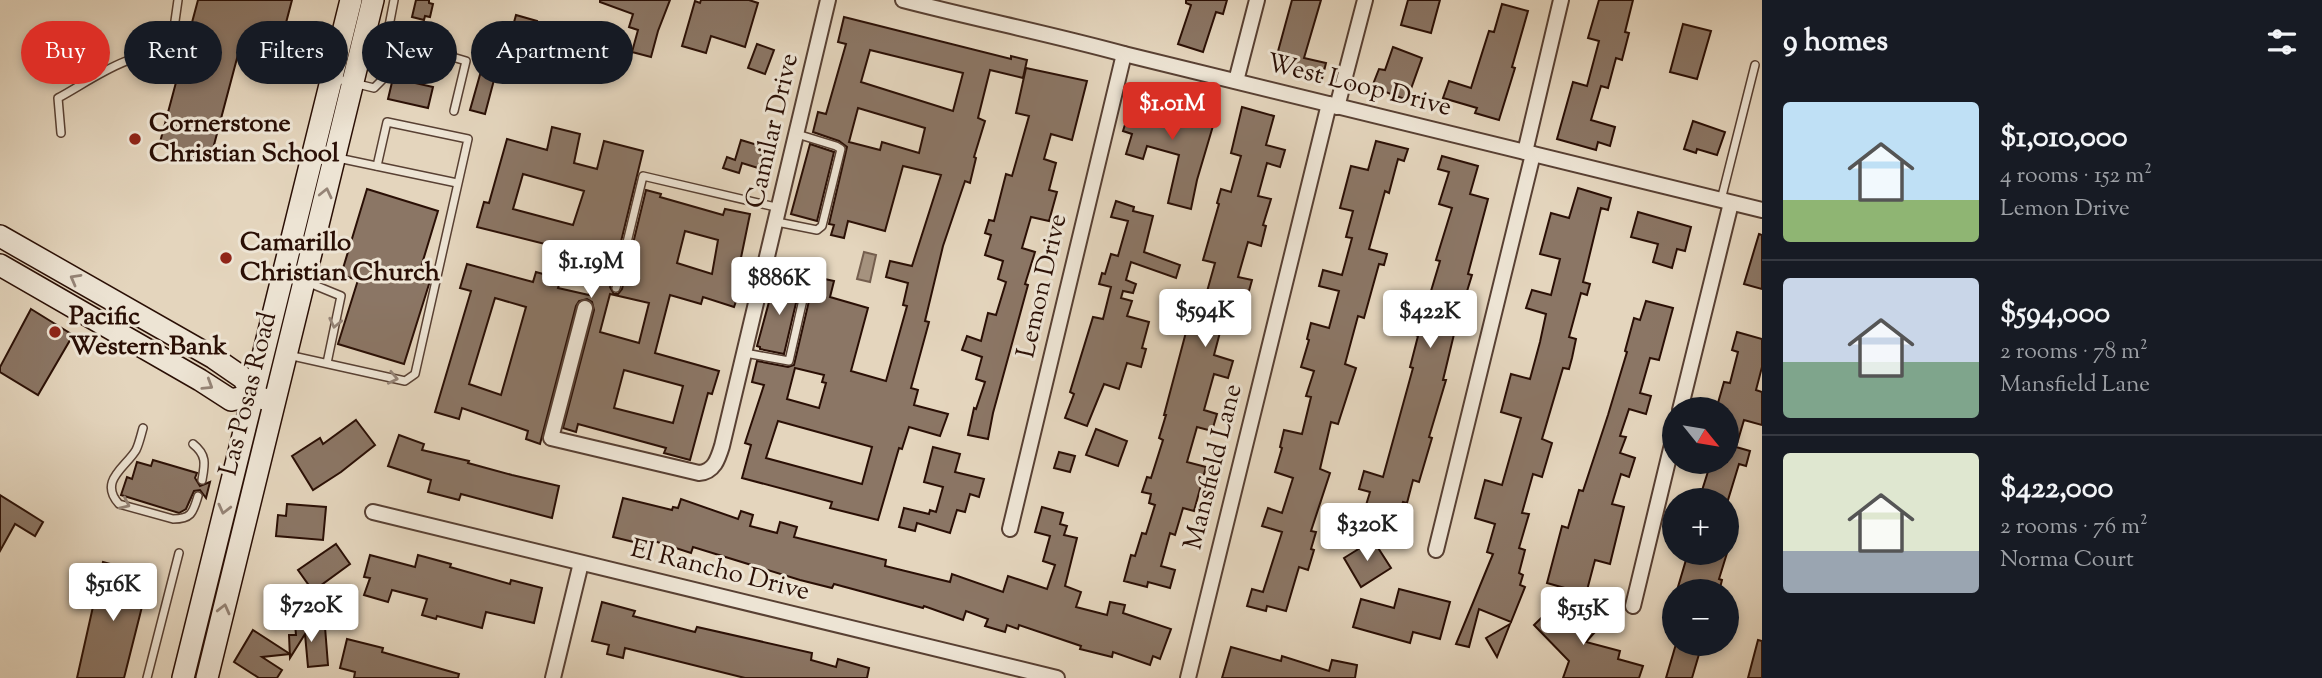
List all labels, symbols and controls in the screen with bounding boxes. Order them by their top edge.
chip: Buy [21,21,110,84]
chip: Rent [124,21,222,84]
chip: Filters [236,21,348,84]
chip: New [362,21,457,84]
chip: Apartment [471,21,633,84]
text: 9 homes [1783,21,1888,64]
icon: filters [2263,23,2301,61]
street label: West Loop Drive [1263,45,1455,127]
street label: Camilar Drive [737,50,809,212]
pin: $1.01M [1115,82,1229,142]
text: $1.01M [1139,88,1205,121]
place label: Cornerstone Christian School [149,106,340,173]
text: $1,010,000 [2000,117,2128,160]
icon: home [1839,130,1923,214]
marker: Cornerstone Christian School [127,131,143,147]
text: 4 rooms · 152 m² [2000,160,2152,193]
one-way arrow [318,187,332,199]
text: Lemon Drive [2000,193,2130,226]
street label: Lemon Drive [1008,210,1078,362]
place label: Camarillo Christian Church [240,225,441,292]
pin: $1.19M [534,240,648,300]
text: $1.19M [558,246,624,279]
marker: Camarillo Christian Church [218,250,234,266]
pin: $886K [730,258,828,317]
text: $886K [747,263,811,296]
one-way arrow [70,274,82,287]
pin: $594K [1156,290,1254,349]
pin: $422K [1381,290,1479,350]
text: $594,000 [2000,293,2110,336]
text: $594K [1175,295,1235,328]
text: $422K [1399,296,1461,329]
place label: Pacific Western Bank [69,299,228,366]
icon: home [1839,306,1923,390]
street label: Las Posas Road [211,308,287,480]
one-way arrow [329,317,344,329]
marker: Pacific Western Bank [47,324,63,340]
text: 2 rooms · 78 m² [2000,336,2148,369]
text: Mansfield Lane [2000,369,2150,402]
one-way arrow [387,370,399,385]
one-way arrow [200,377,213,390]
street label: Mansfield Lane [1176,380,1252,554]
north arrow [1662,397,1740,474]
map controls [1662,397,1739,656]
text: $422,000 [2000,468,2113,511]
icon: home [1839,481,1923,565]
button: + [1662,488,1739,565]
one-way arrow [118,495,130,509]
one-way arrow [218,503,232,515]
pin: $320K [1318,504,1416,563]
text: $320K [1336,509,1398,542]
text: 2 rooms · 76 m² [2000,511,2148,544]
street label: El Rancho Drive [627,531,813,611]
text: Norma Court [2000,544,2134,577]
pin: $516K [64,564,162,623]
text: $516K [85,569,141,602]
button: − [1662,579,1739,656]
pin: $720K [262,584,360,644]
pin: $515K [1534,588,1632,647]
text: $720K [279,590,343,623]
text: $515K [1557,593,1609,626]
one-way arrow [216,603,230,615]

